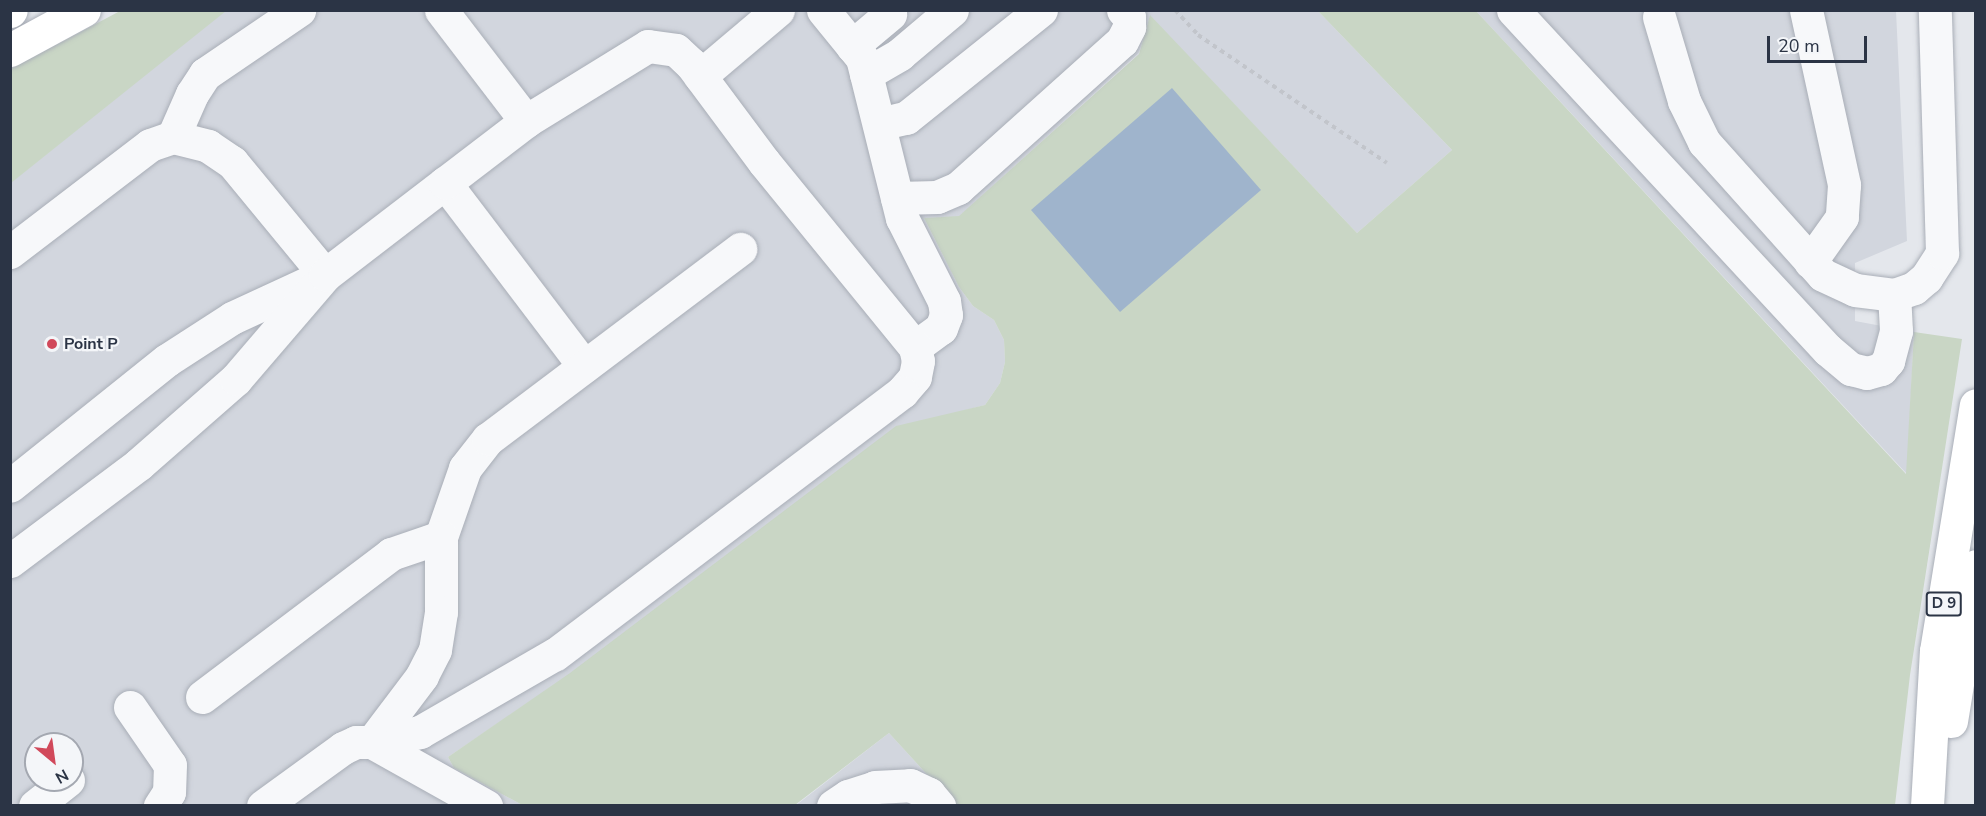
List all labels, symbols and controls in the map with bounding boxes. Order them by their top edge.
scale bar [1770,24,1870,62]
text: 20 m [1778,34,1820,58]
place label: Point P [64,334,118,354]
marker: Point P [45,337,59,351]
road number: D 9 [1924,592,1964,616]
north arrow [24,732,84,792]
text: N [51,763,72,789]

